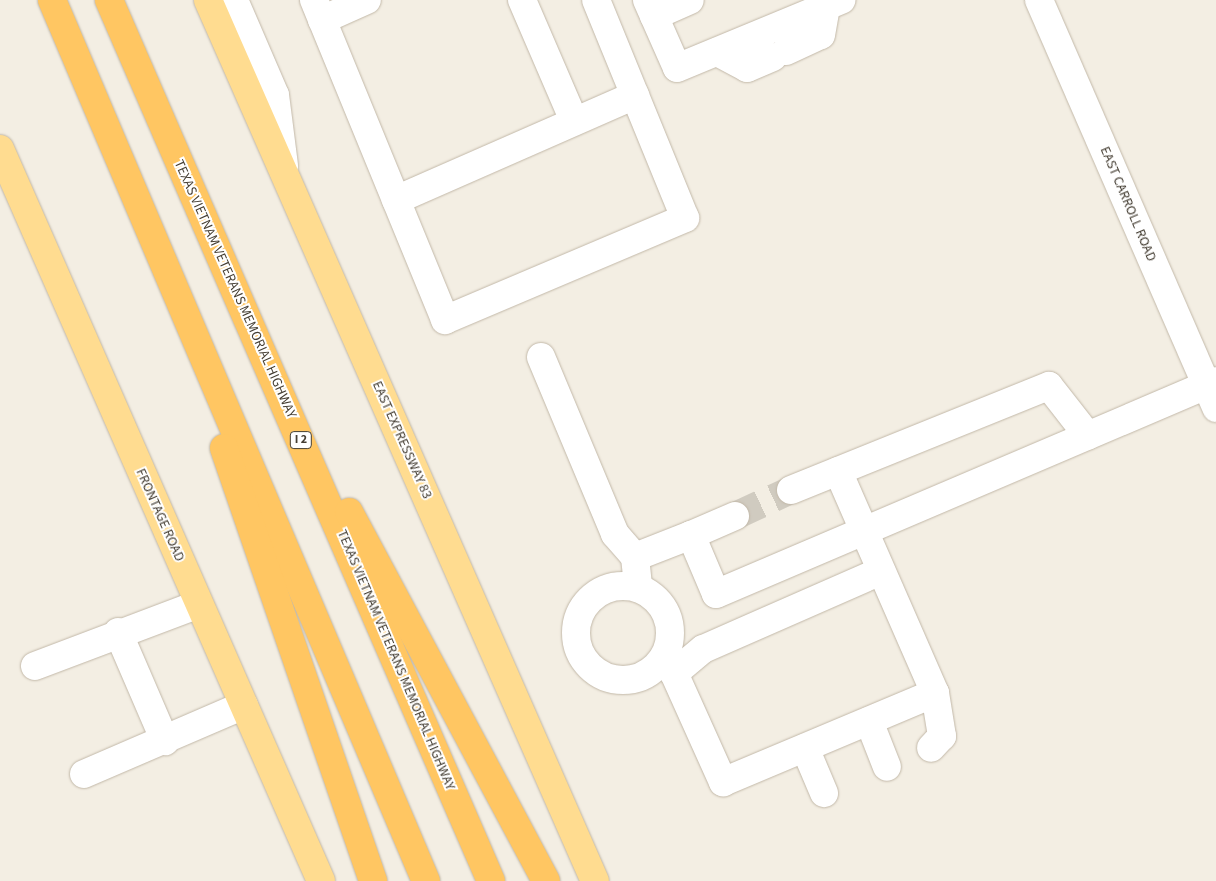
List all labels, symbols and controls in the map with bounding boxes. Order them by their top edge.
street label: EAST CARROLL ROAD [1096,144,1160,264]
street label: TEXAS VIETNAM VETERANS MEMORIAL HIGHWAY [170,157,300,421]
street label: EAST EXPRESSWAY 83 [369,379,435,501]
road number: I 2 [290,430,312,450]
street label: FRONTAGE ROAD [132,466,188,564]
street label: TEXAS VIETNAM VETERANS MEMORIAL HIGHWAY [333,527,459,793]

